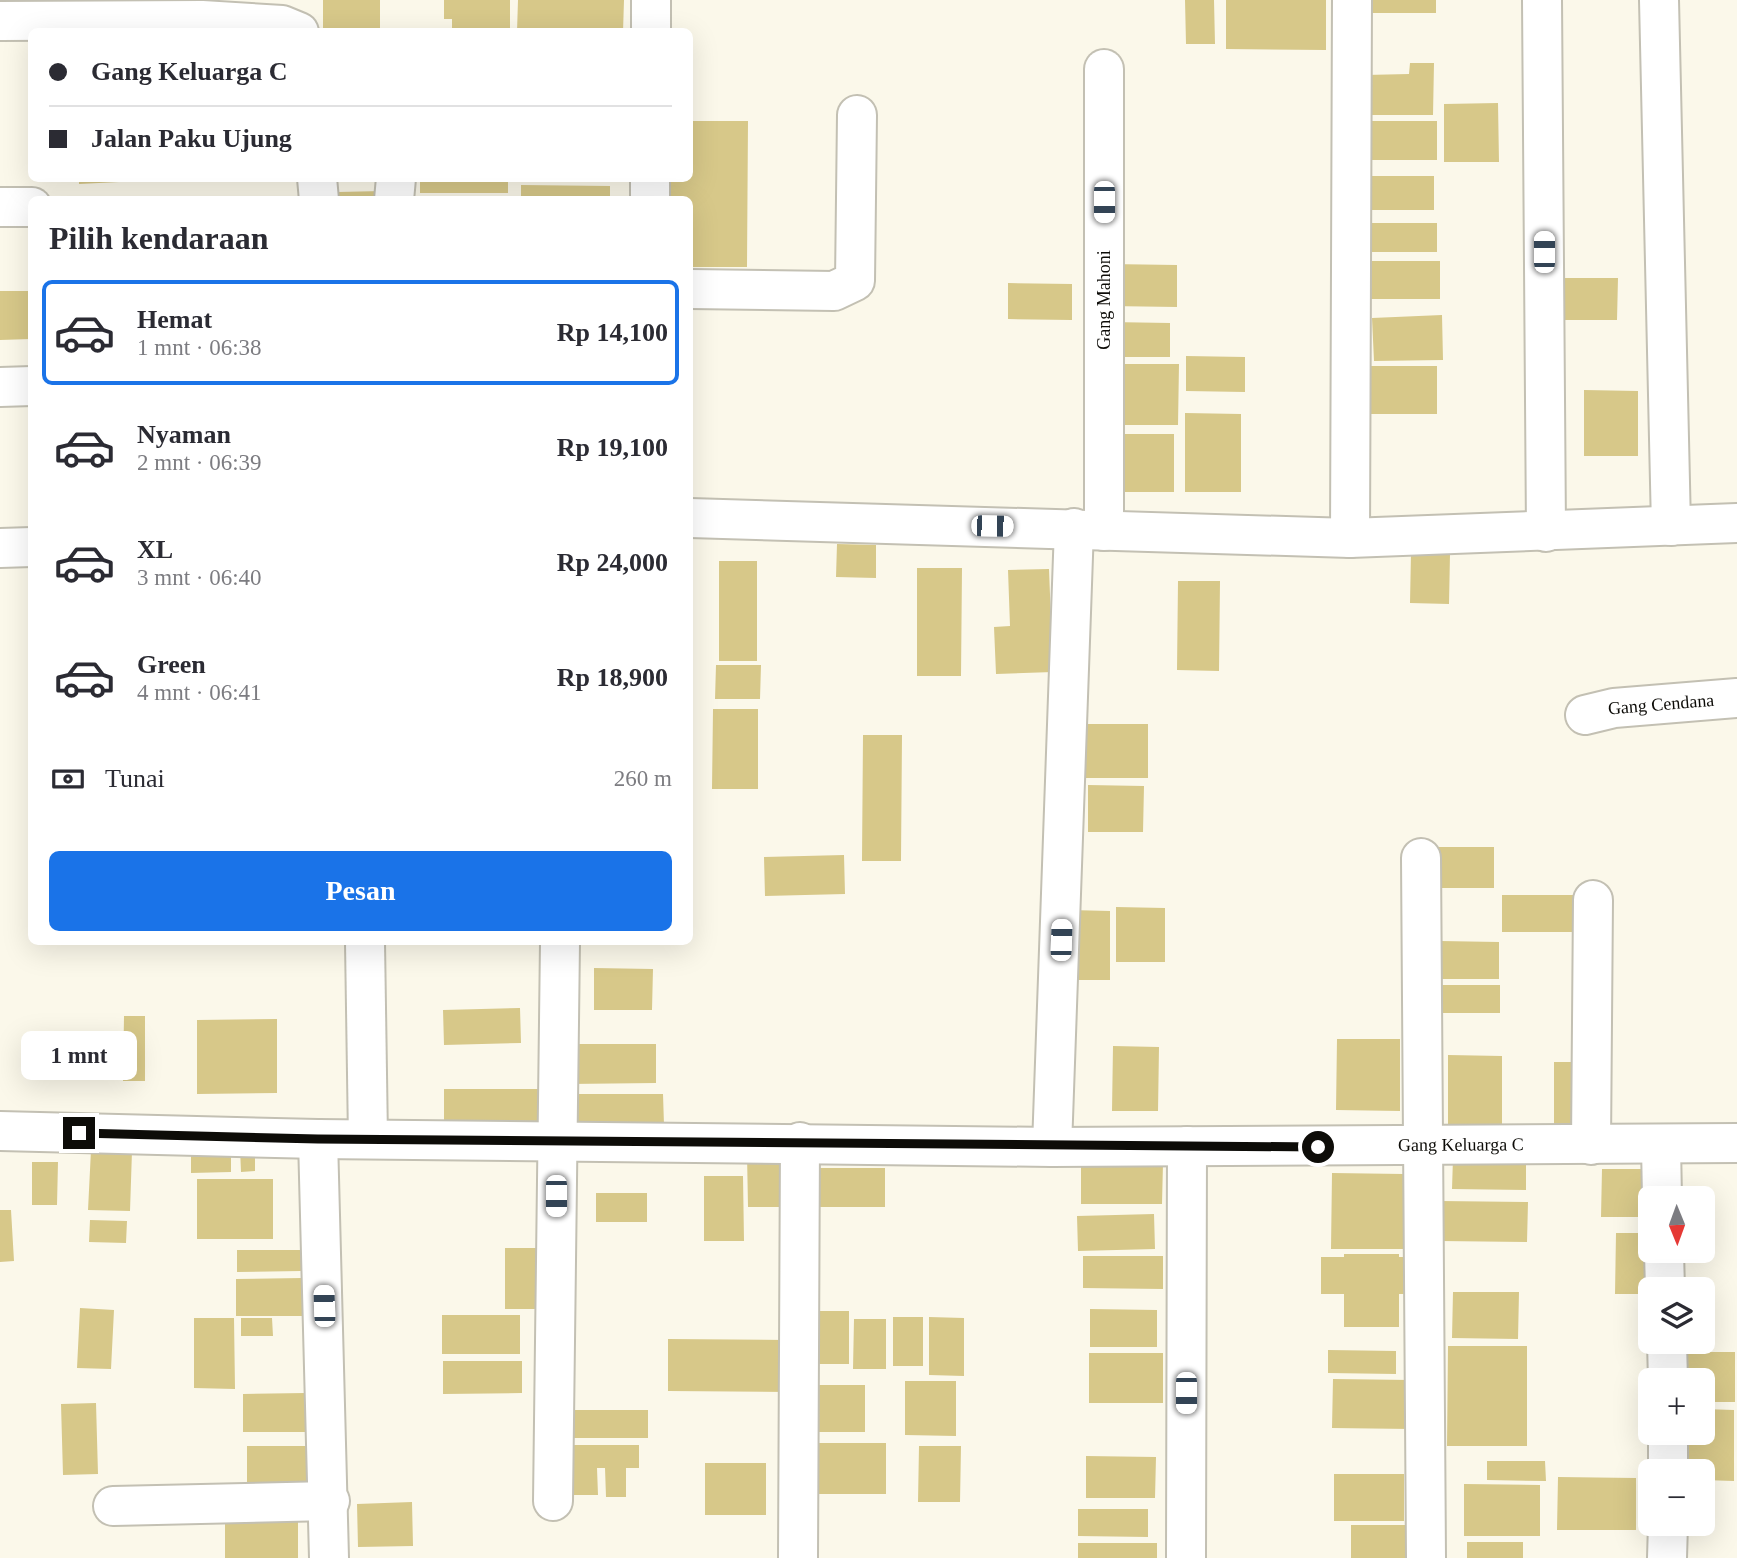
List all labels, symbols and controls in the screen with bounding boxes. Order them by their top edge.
text: Gang Keluarga C [91,57,287,86]
text: Jalan Paku Ujung [91,124,292,153]
car [1094,181,1115,223]
text: Pilih kendaraan [49,220,269,256]
car [1534,231,1555,273]
street label: Gang Mahoni [1094,250,1114,350]
icon: car [53,301,116,364]
text: Hemat [137,305,212,334]
text: Rp 14,100 [557,318,668,347]
text: 1 mnt · 06:38 [137,335,262,360]
icon: car [53,416,116,479]
text: Nyaman [137,420,231,449]
text: Rp 19,100 [557,433,668,462]
text: 2 mnt · 06:39 [137,450,262,475]
car [971,515,1014,537]
icon: car [53,531,116,594]
text: XL [137,535,173,564]
text: Rp 24,000 [557,548,668,577]
text: 3 mnt · 06:40 [137,565,262,590]
icon: car [53,646,116,709]
text: Green [137,650,206,679]
text: Rp 18,900 [557,663,668,692]
text: 4 mnt · 06:41 [137,680,262,705]
street label: Gang Cendana [1607,690,1715,718]
icon: cash [49,760,87,798]
text: Tunai [105,764,165,793]
text: 260 m [614,766,672,791]
button: Pesan [49,851,672,931]
car [1050,919,1073,961]
callout: 1 mnt [21,1032,137,1080]
text: 1 mnt [51,1043,107,1068]
route end [63,1117,95,1149]
route start [1302,1131,1334,1163]
street label: Gang Keluarga C [1398,1134,1524,1155]
car [546,1175,567,1217]
north arrow [1638,1186,1715,1264]
map controls [1638,1186,1715,1536]
button: layers [1638,1277,1715,1354]
car [313,1285,336,1327]
button: + [1638,1368,1715,1445]
car [1176,1372,1197,1414]
button: − [1638,1459,1715,1536]

